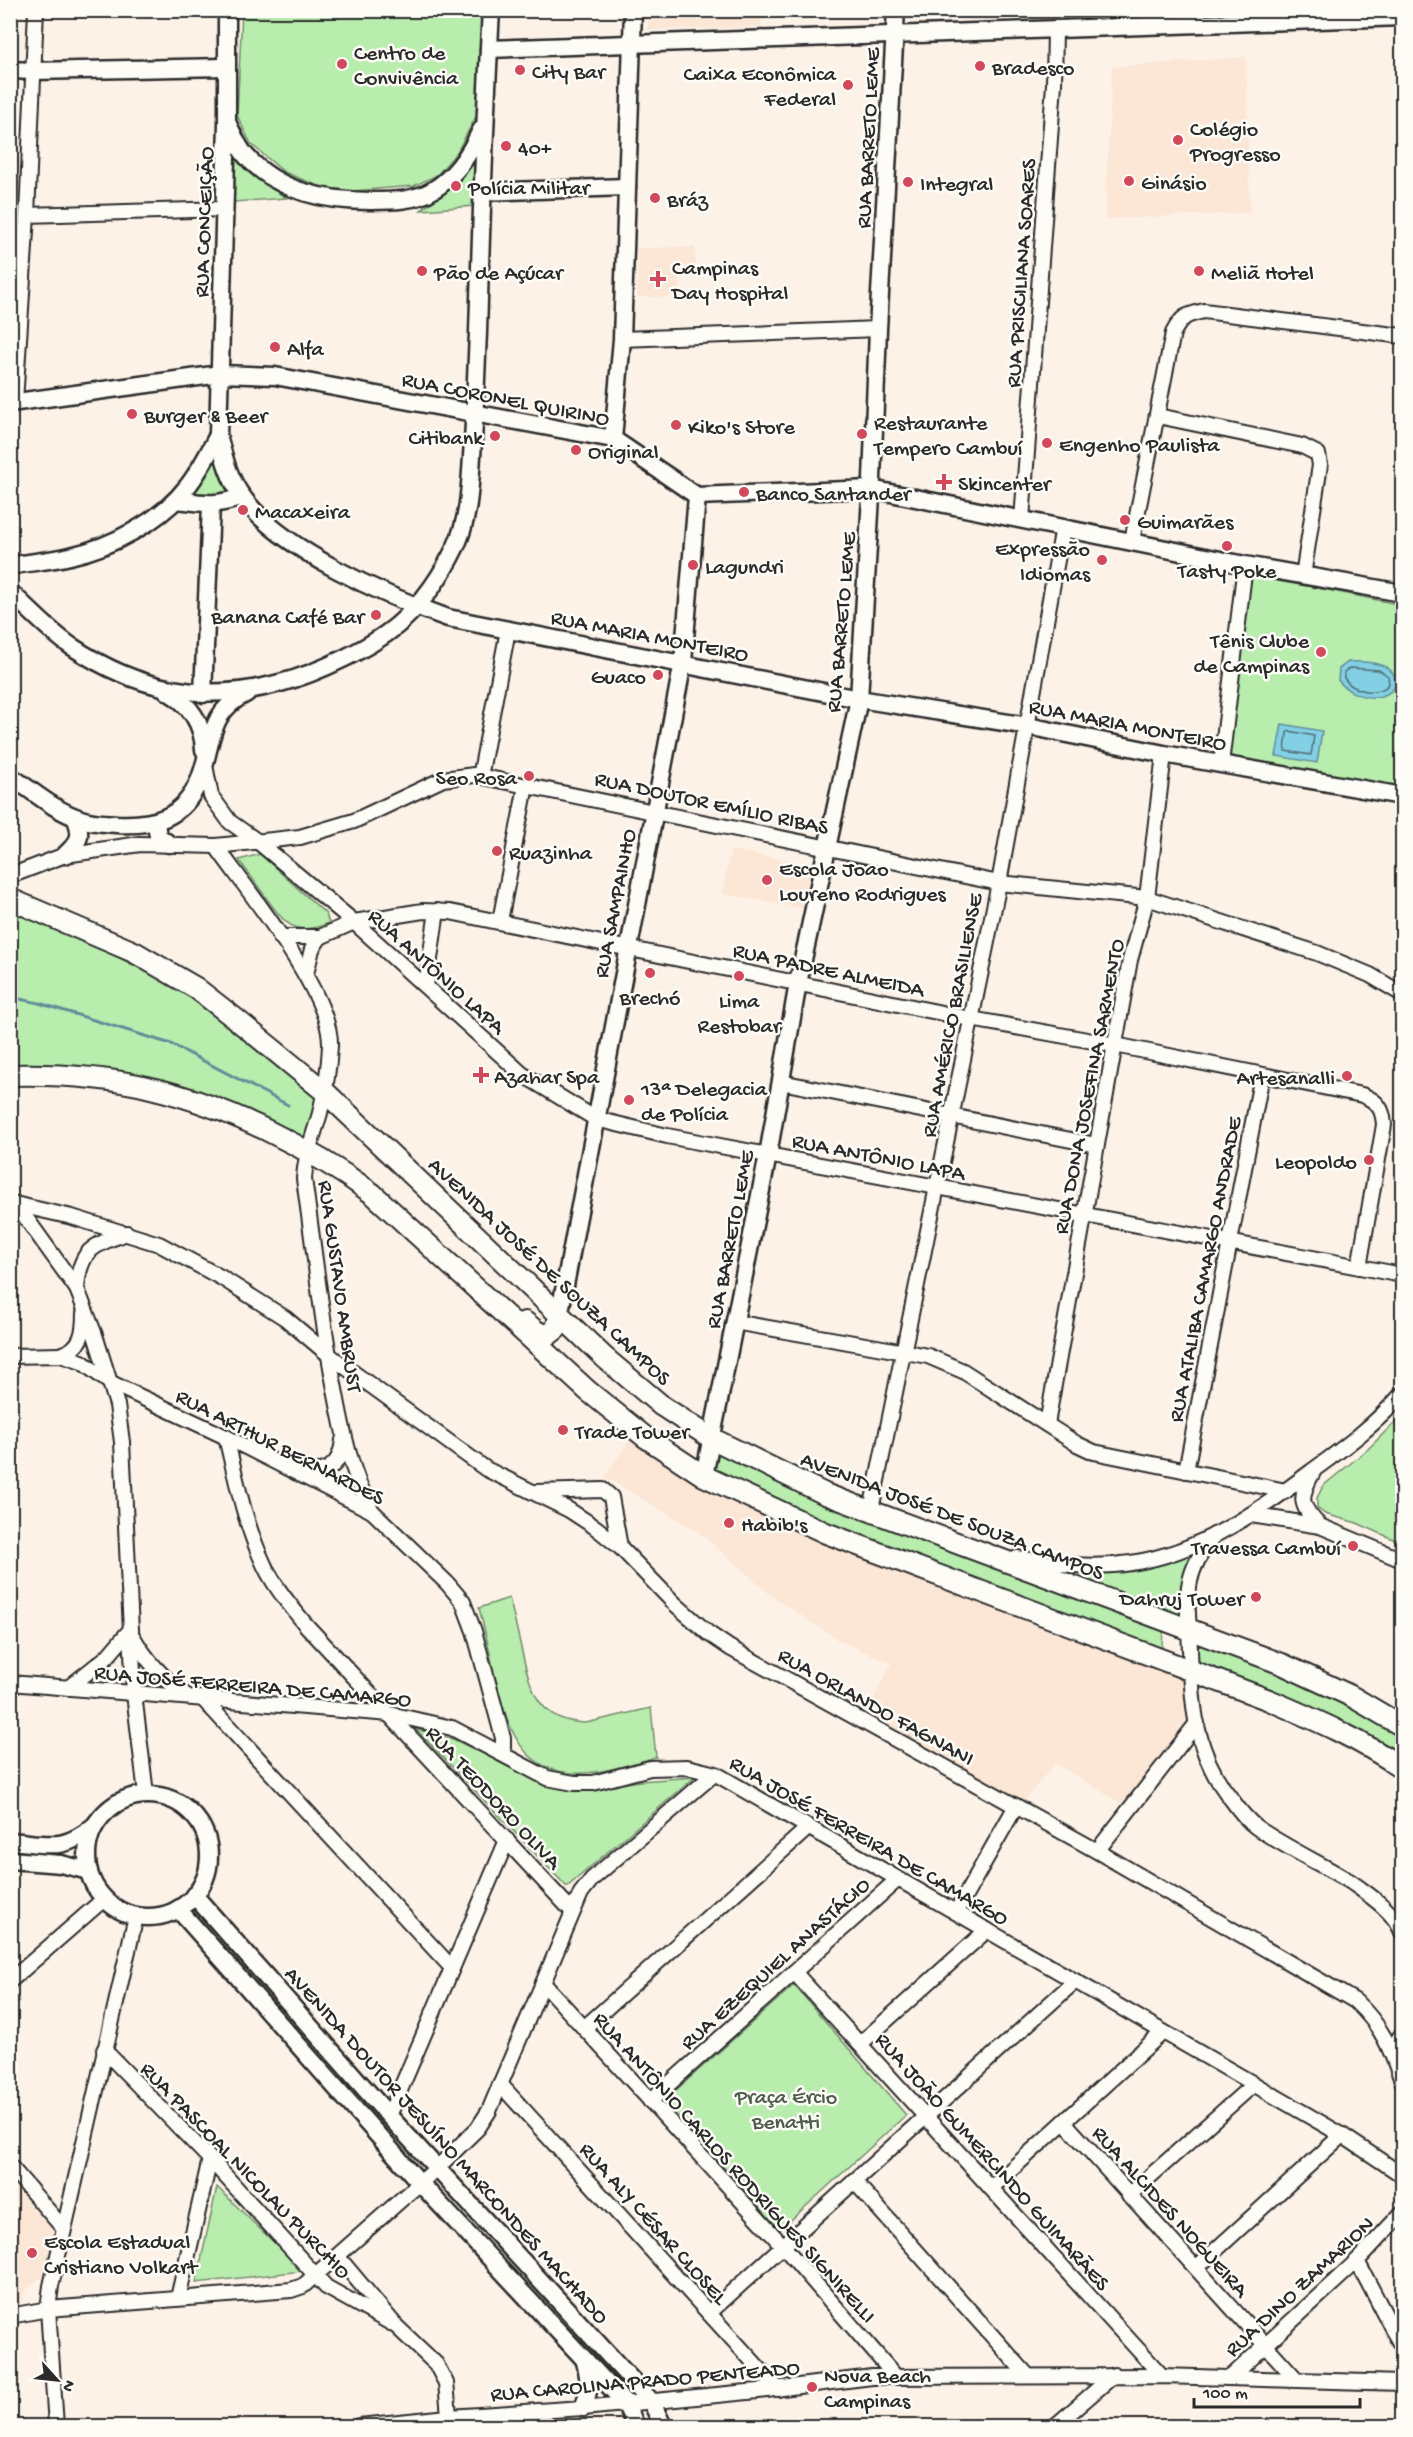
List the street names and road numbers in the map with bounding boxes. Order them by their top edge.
street label: RUA BARRETO LEME [852,46,888,229]
street label: RUA CONCEIÇÃO [190,146,222,298]
street label: RUA PRISCILIANA SOARES [1002,157,1044,389]
street label: RUA CORONEL QUIRINO [399,368,611,434]
street label: RUA BARRETO LEME [822,530,864,714]
street label: RUA MARIA MONTEIRO [548,606,750,670]
street label: RUA MARIA MONTEIRO [1026,695,1228,759]
street label: RUA DOUTOR EMÍLIO RIBAS [592,767,831,843]
street label: RUA SAMPAINHO [590,827,644,981]
street label: RUA AMÉRICO BRASILIENSE [917,890,991,1140]
street label: RUA ANTÔNIO LAPA [361,905,510,1042]
street label: RUA DONA JOSEFINA SARMENTO [1050,937,1132,1237]
street label: RUA PADRE ALMEIDA [730,939,927,1005]
street label: RUA ATALIBA CAMARGO ANDRADE [1165,1113,1250,1425]
street label: RUA ANTÔNIO LAPA [790,1129,968,1189]
street label: RUA BARRETO LEME [702,1147,762,1331]
street label: AVENIDA JOSÉ DE SOUZA CAMPOS [421,1153,676,1393]
street label: RUA GUSTAVO AMBRUST [310,1179,366,1396]
street label: RUA ARTHUR BERNARDES [170,1385,389,1513]
street label: AVENIDA JOSÉ DE SOUZA CAMPOS [796,1448,1108,1588]
street label: RUA ORLANDO FAGNANI [772,1644,978,1773]
street label: RUA JOSÉ FERREIRA DE CAMARGO [93,1661,412,1715]
street label: RUA TEODORO OLIVA [419,1721,566,1877]
street label: RUA JOSÉ FERREIRA DE CAMARGO [724,1752,1012,1933]
street label: RUA EZEQUIEL ANASTÁCIO [676,1873,877,2057]
street label: AVENIDA DOUTOR JESUÍNO MARCONDES MACHADO [277,1963,613,2331]
street label: RUA ANTÔNIO CARLOS RODRIGUES SIGNIRELLI [586,2008,880,2330]
street label: RUA JOÃO GUMERCINDO GUIMARÃES [868,2028,1115,2298]
street label: RUA PASCOAL NICOLAU PURCHIO [133,2058,355,2286]
street label: RUA ALCIDES NOGUEIRA [1085,2122,1254,2305]
street label: RUA ALY CÉSAR CLOSEL [572,2138,732,2312]
street label: RUA DINO ZAMARION [1221,2212,1381,2364]
street label: RUA CAROLINA PRADO PENTEADO [490,2357,801,2409]

